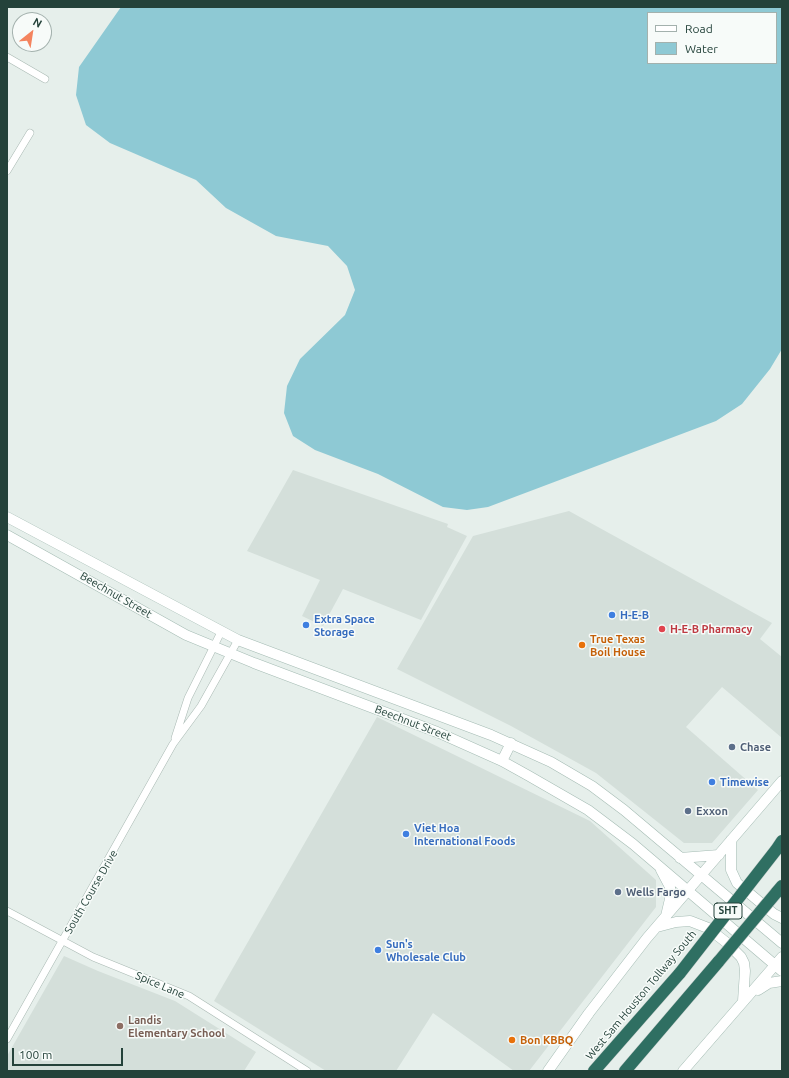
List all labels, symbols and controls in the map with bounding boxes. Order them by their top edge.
north arrow [12,12,52,52]
legend [647,12,777,64]
text: N [31,15,44,30]
text: Road [685,22,713,35]
text: Water [685,42,718,55]
street label: Beechnut Street [78,569,154,621]
place label: H-E-B [620,608,649,622]
marker: H-E-B [607,610,617,620]
place label: Extra Space Storage [314,612,375,638]
marker: Extra Space Storage [301,620,311,630]
place label: H-E-B Pharmacy [670,622,752,636]
marker: H-E-B Pharmacy [657,624,667,634]
place label: True Texas Boil House [590,632,645,658]
marker: True Texas Boil House [577,640,587,650]
street label: Beechnut Street [373,702,453,744]
place label: Chase [740,740,771,754]
marker: Chase [727,742,737,752]
place label: Timewise [720,775,769,789]
marker: Timewise [707,777,717,787]
place label: Exxon [696,804,728,818]
marker: Exxon [683,806,693,816]
place label: Viet Hoa International Foods [414,821,515,847]
marker: Viet Hoa International Foods [401,829,411,839]
street label: South Course Drive [62,848,120,936]
place label: Wells Fargo [626,885,686,899]
marker: Wells Fargo [613,887,623,897]
road number: SHT [714,903,742,919]
street label: West Sam Houston Tollway South [583,928,699,1062]
place label: Sun's Wholesale Club [386,937,466,963]
marker: Sun's Wholesale Club [373,945,383,955]
street label: Spice Lane [133,969,187,1001]
place label: Landis Elementary School [128,1013,225,1039]
marker: Landis Elementary School [115,1021,125,1031]
place label: Bon KBBQ [520,1033,574,1047]
marker: Bon KBBQ [507,1035,517,1045]
scale bar [14,1040,125,1066]
text: 100 m [19,1048,52,1061]

